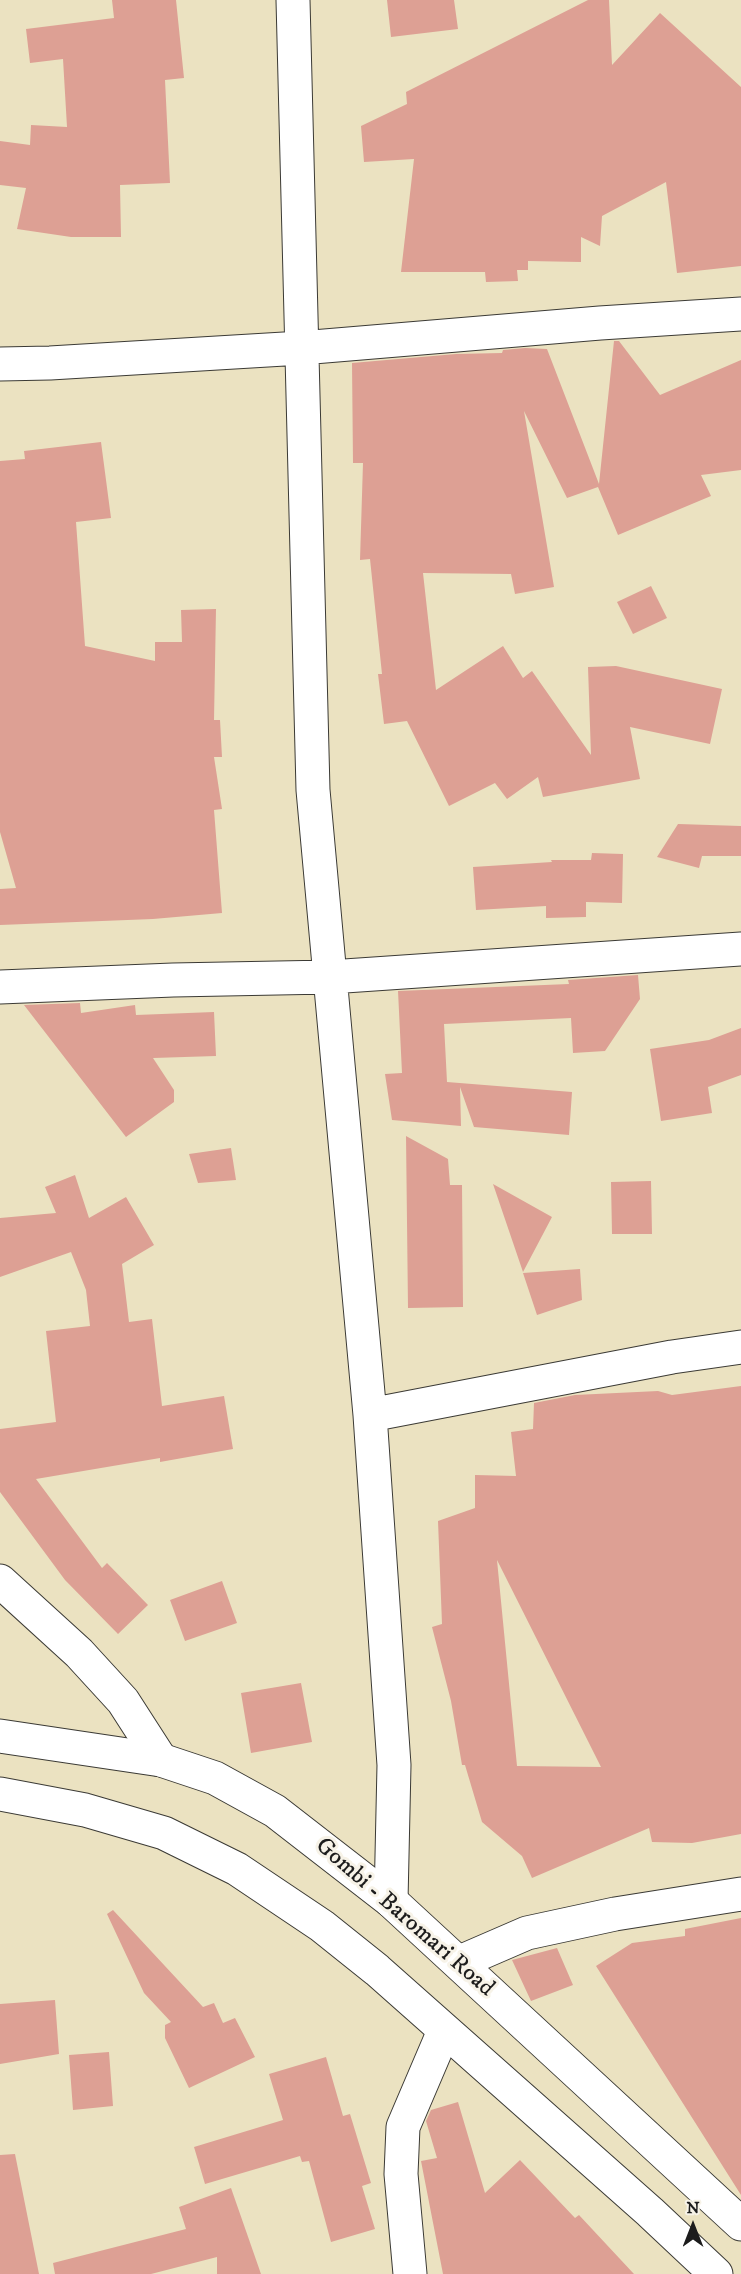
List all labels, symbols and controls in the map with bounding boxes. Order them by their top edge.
street label: Gombi - Baromari Road [309,1832,499,2004]
north arrow [663,2196,723,2256]
text: N [686,2198,700,2218]

